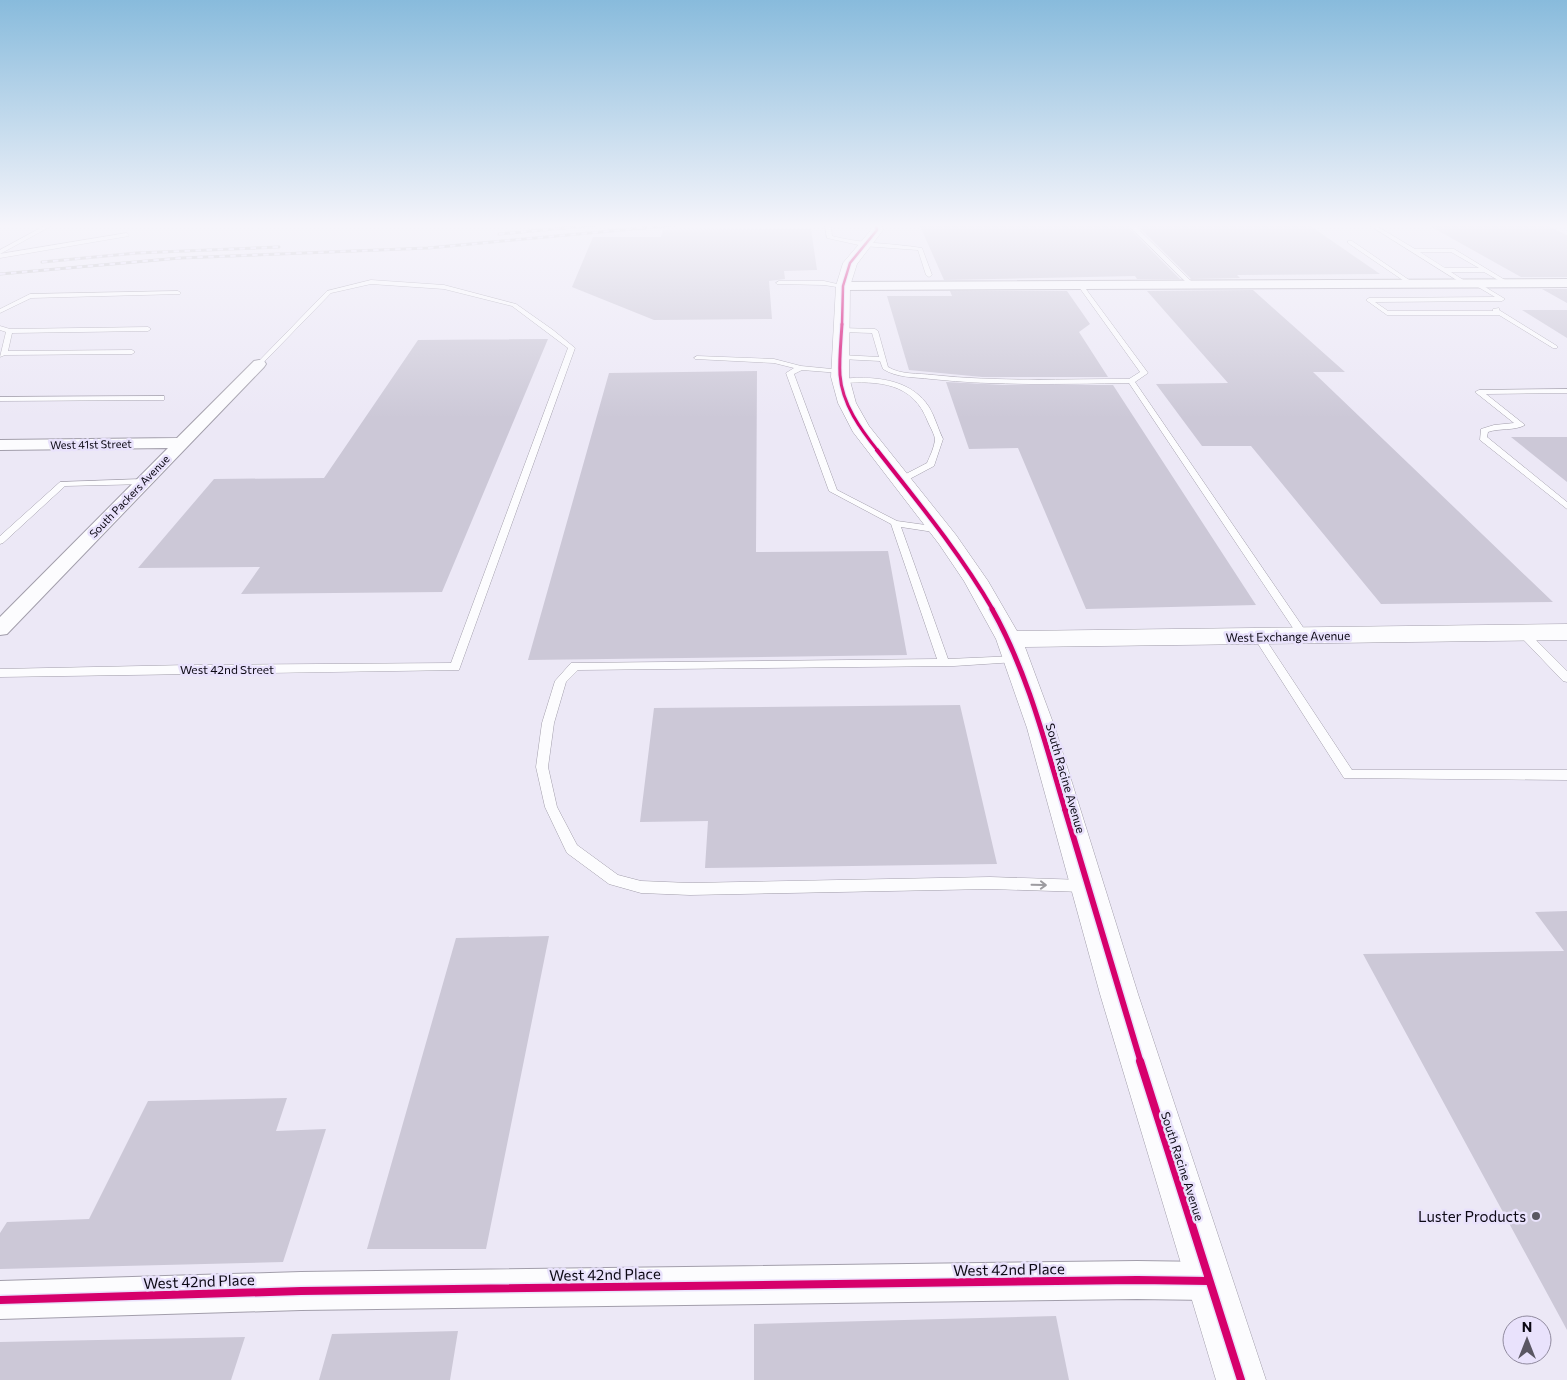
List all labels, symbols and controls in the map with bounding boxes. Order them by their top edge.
street label: West 41st Street [50,437,132,451]
street label: South Packers Avenue [86,452,172,540]
street label: West Exchange Avenue [1226,628,1350,644]
street label: West 42nd Street [180,662,274,676]
street label: South Racine Avenue [1044,721,1088,835]
one-way arrow [1030,880,1046,890]
street label: South Racine Avenue [1159,1110,1207,1222]
place label: Luster Products [1418,1207,1526,1225]
marker: Luster Products [1530,1210,1542,1222]
street label: West 42nd Place [953,1259,1065,1279]
street label: West 42nd Place [549,1264,661,1284]
street label: West 42nd Place [143,1270,255,1292]
north arrow [1502,1315,1552,1365]
text: N [1522,1318,1532,1335]

